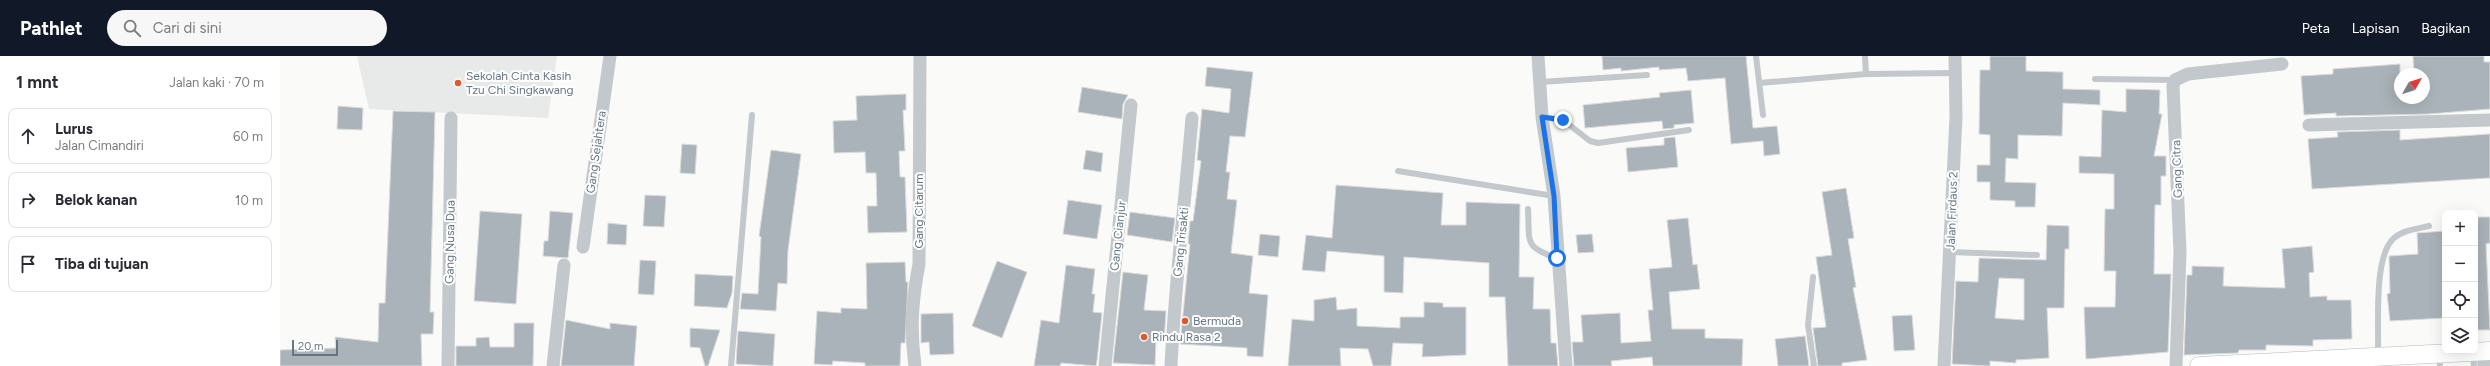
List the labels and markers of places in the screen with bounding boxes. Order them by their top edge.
place label: Sekolah Cinta Kasih Tzu Chi Singkawang [466,69,574,97]
marker: Sekolah Cinta Kasih Tzu Chi Singkawang [453,78,463,88]
place label: Bermuda [1193,314,1241,328]
marker: Bermuda [1180,316,1190,326]
place label: Rindu Rasa 2 [1152,330,1221,344]
marker: Rindu Rasa 2 [1139,332,1149,342]

